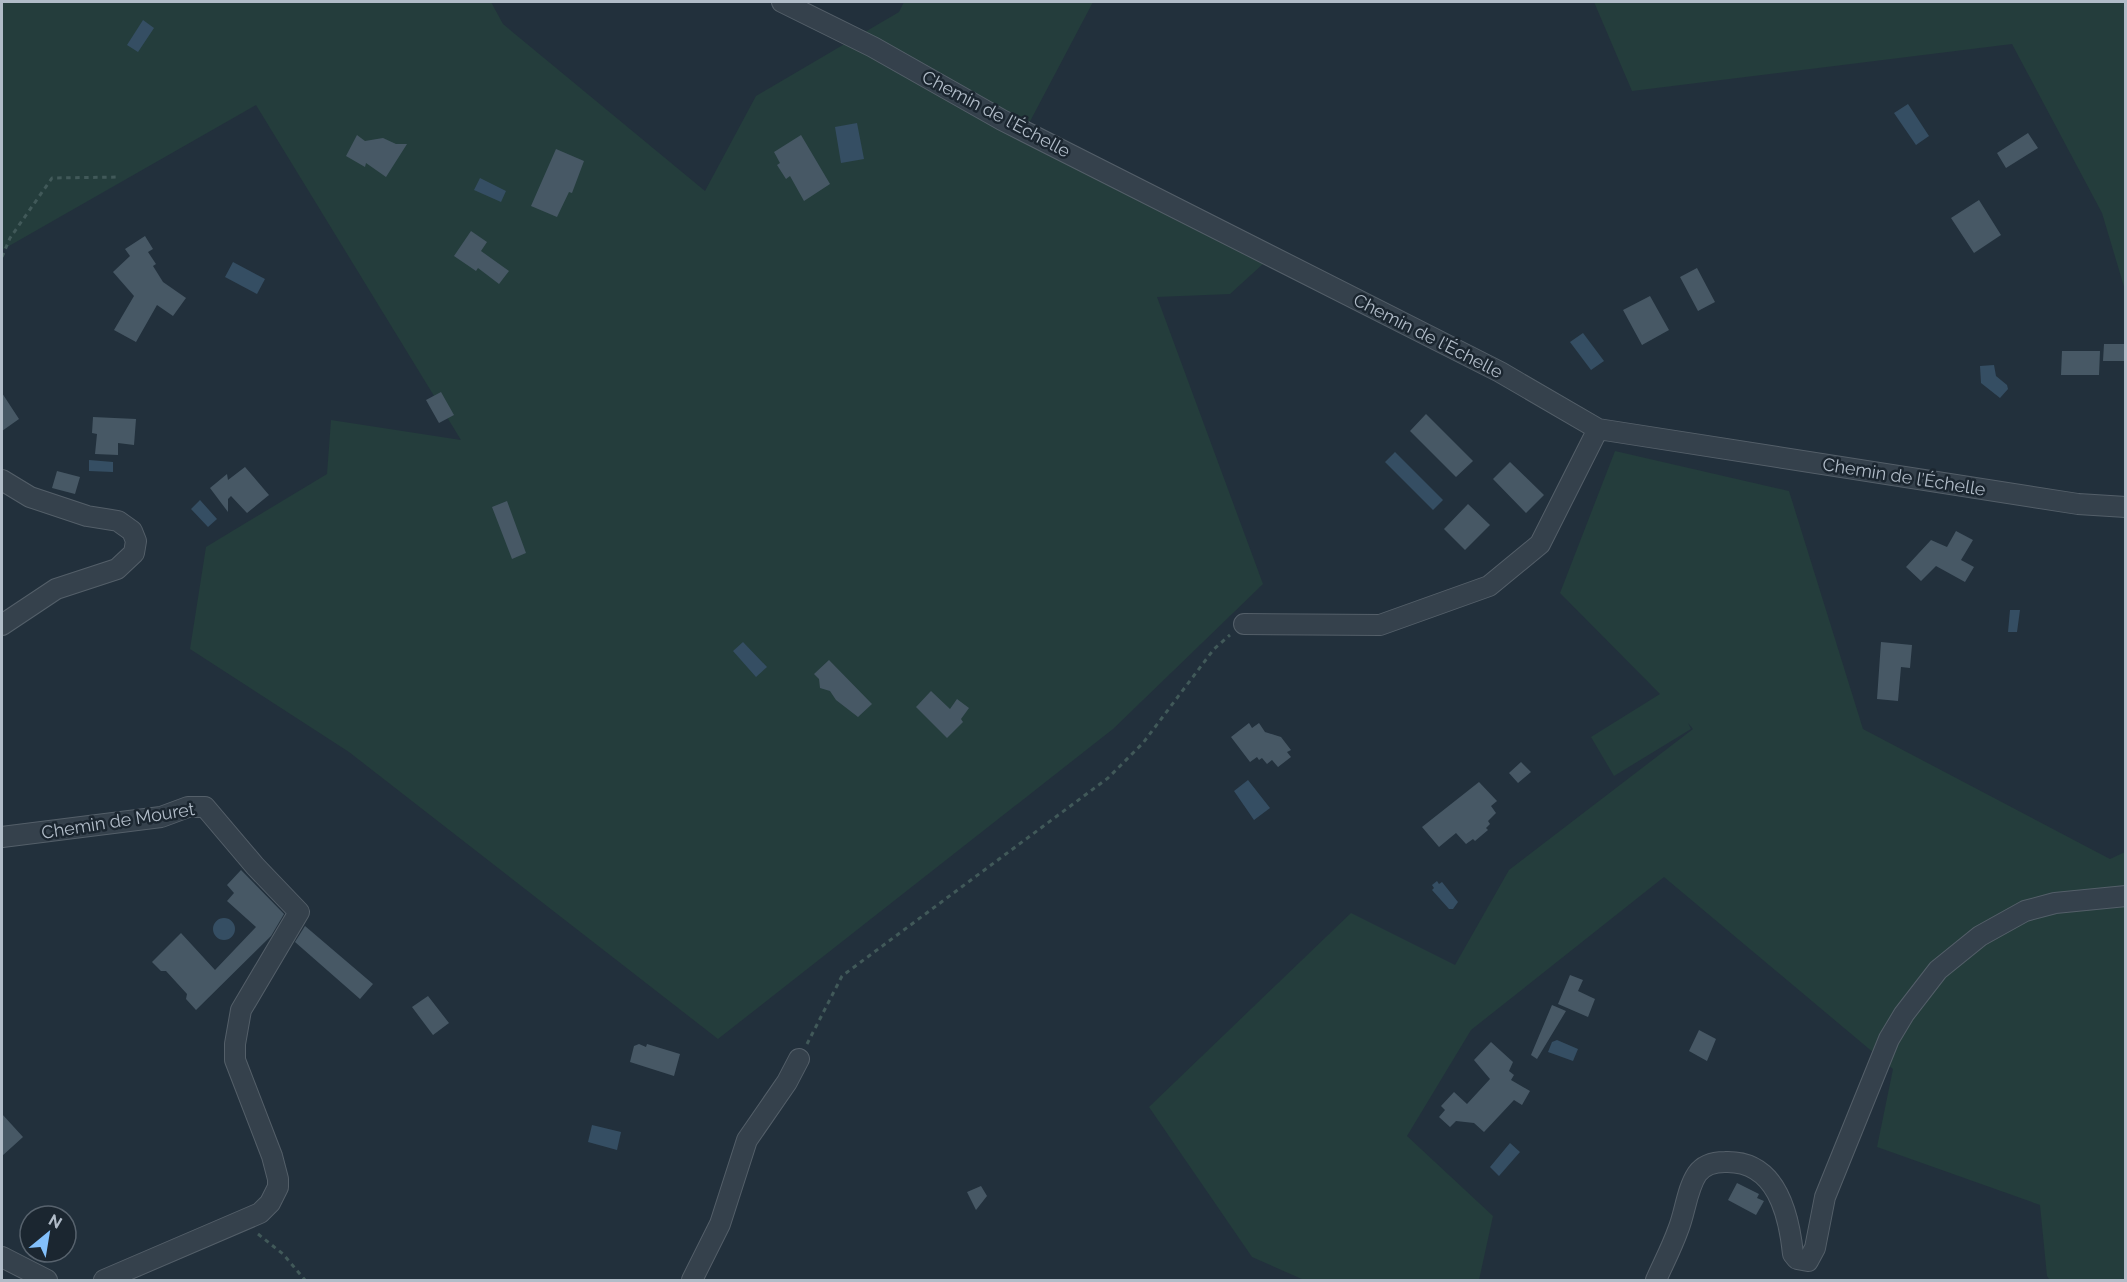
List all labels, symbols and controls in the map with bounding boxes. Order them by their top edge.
street label: Chemin de l’Échelle [919,65,1075,162]
street label: Chemin de l’Échelle [1350,288,1507,382]
street label: Chemin de l’Échelle [1821,452,1988,500]
street label: Chemin de Mouret [40,798,196,843]
north arrow [18,1204,78,1264]
text: N [45,1210,65,1233]

